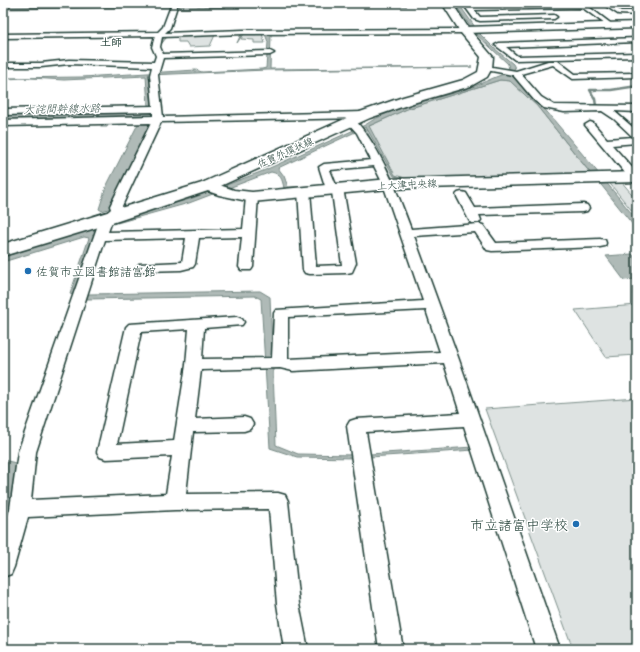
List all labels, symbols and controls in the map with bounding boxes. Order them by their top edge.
district label: 土師 [100,34,122,49]
water label: 大詫間幹線水路 [23,100,102,116]
street label: 佐賀外環状線 [255,133,315,171]
street label: 上大津中央線 [377,175,437,193]
place label: 佐賀市立図書館諸富館 [36,263,156,279]
marker: 佐賀市立図書館諸富館 [23,266,33,276]
place label: 市立諸富中学校 [470,515,568,534]
marker: 市立諸富中学校 [571,519,581,529]

